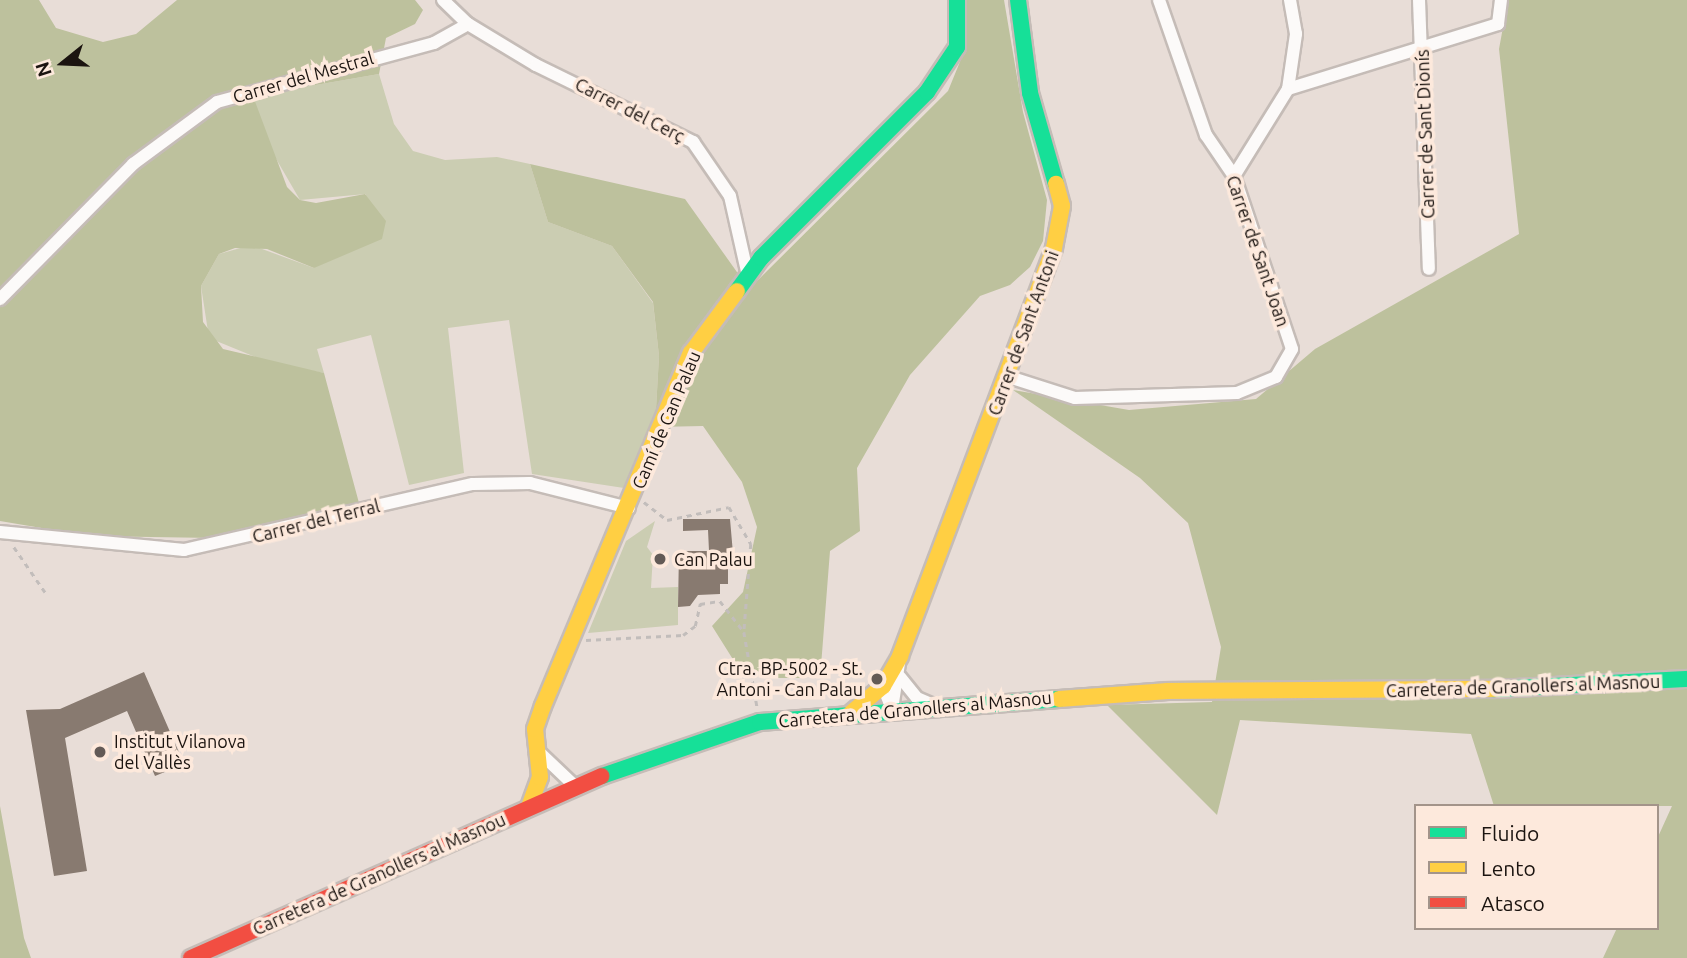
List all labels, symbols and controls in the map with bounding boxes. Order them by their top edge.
north arrow [28,28,98,98]
street label: Carrer del Mestral [230,47,376,107]
street label: Carrer de Sant Dionís [1411,49,1439,219]
text: N [30,59,56,80]
street label: Carrer del Cerç [572,73,688,147]
street label: Carrer de Sant Joan [1222,173,1294,329]
street label: Carrer de Sant Antoni [983,248,1063,418]
street label: Camí de Can Palau [627,348,705,492]
street label: Carrer del Terral [250,495,382,547]
place label: Can Palau [674,548,753,570]
marker: Can Palau [652,551,668,567]
place label: Ctra. BP-5002 - St. Antoni - Can Palau [717,658,863,700]
street label: Carretera de Granollers al Masnou [1386,670,1660,702]
marker: Ctra. BP-5002 - St. Antoni - Can Palau [869,671,885,687]
street label: Carretera de Granollers al Masnou [777,686,1053,732]
place label: Institut Vilanova del Vallès [114,731,246,774]
marker: Institut Vilanova del Vallès [92,744,108,760]
legend [1414,804,1659,930]
street label: Carretera de Granollers al Masnou [249,808,509,940]
text: Fluido [1481,821,1539,845]
text: Lento [1481,856,1536,880]
text: Atasco [1481,891,1545,915]

